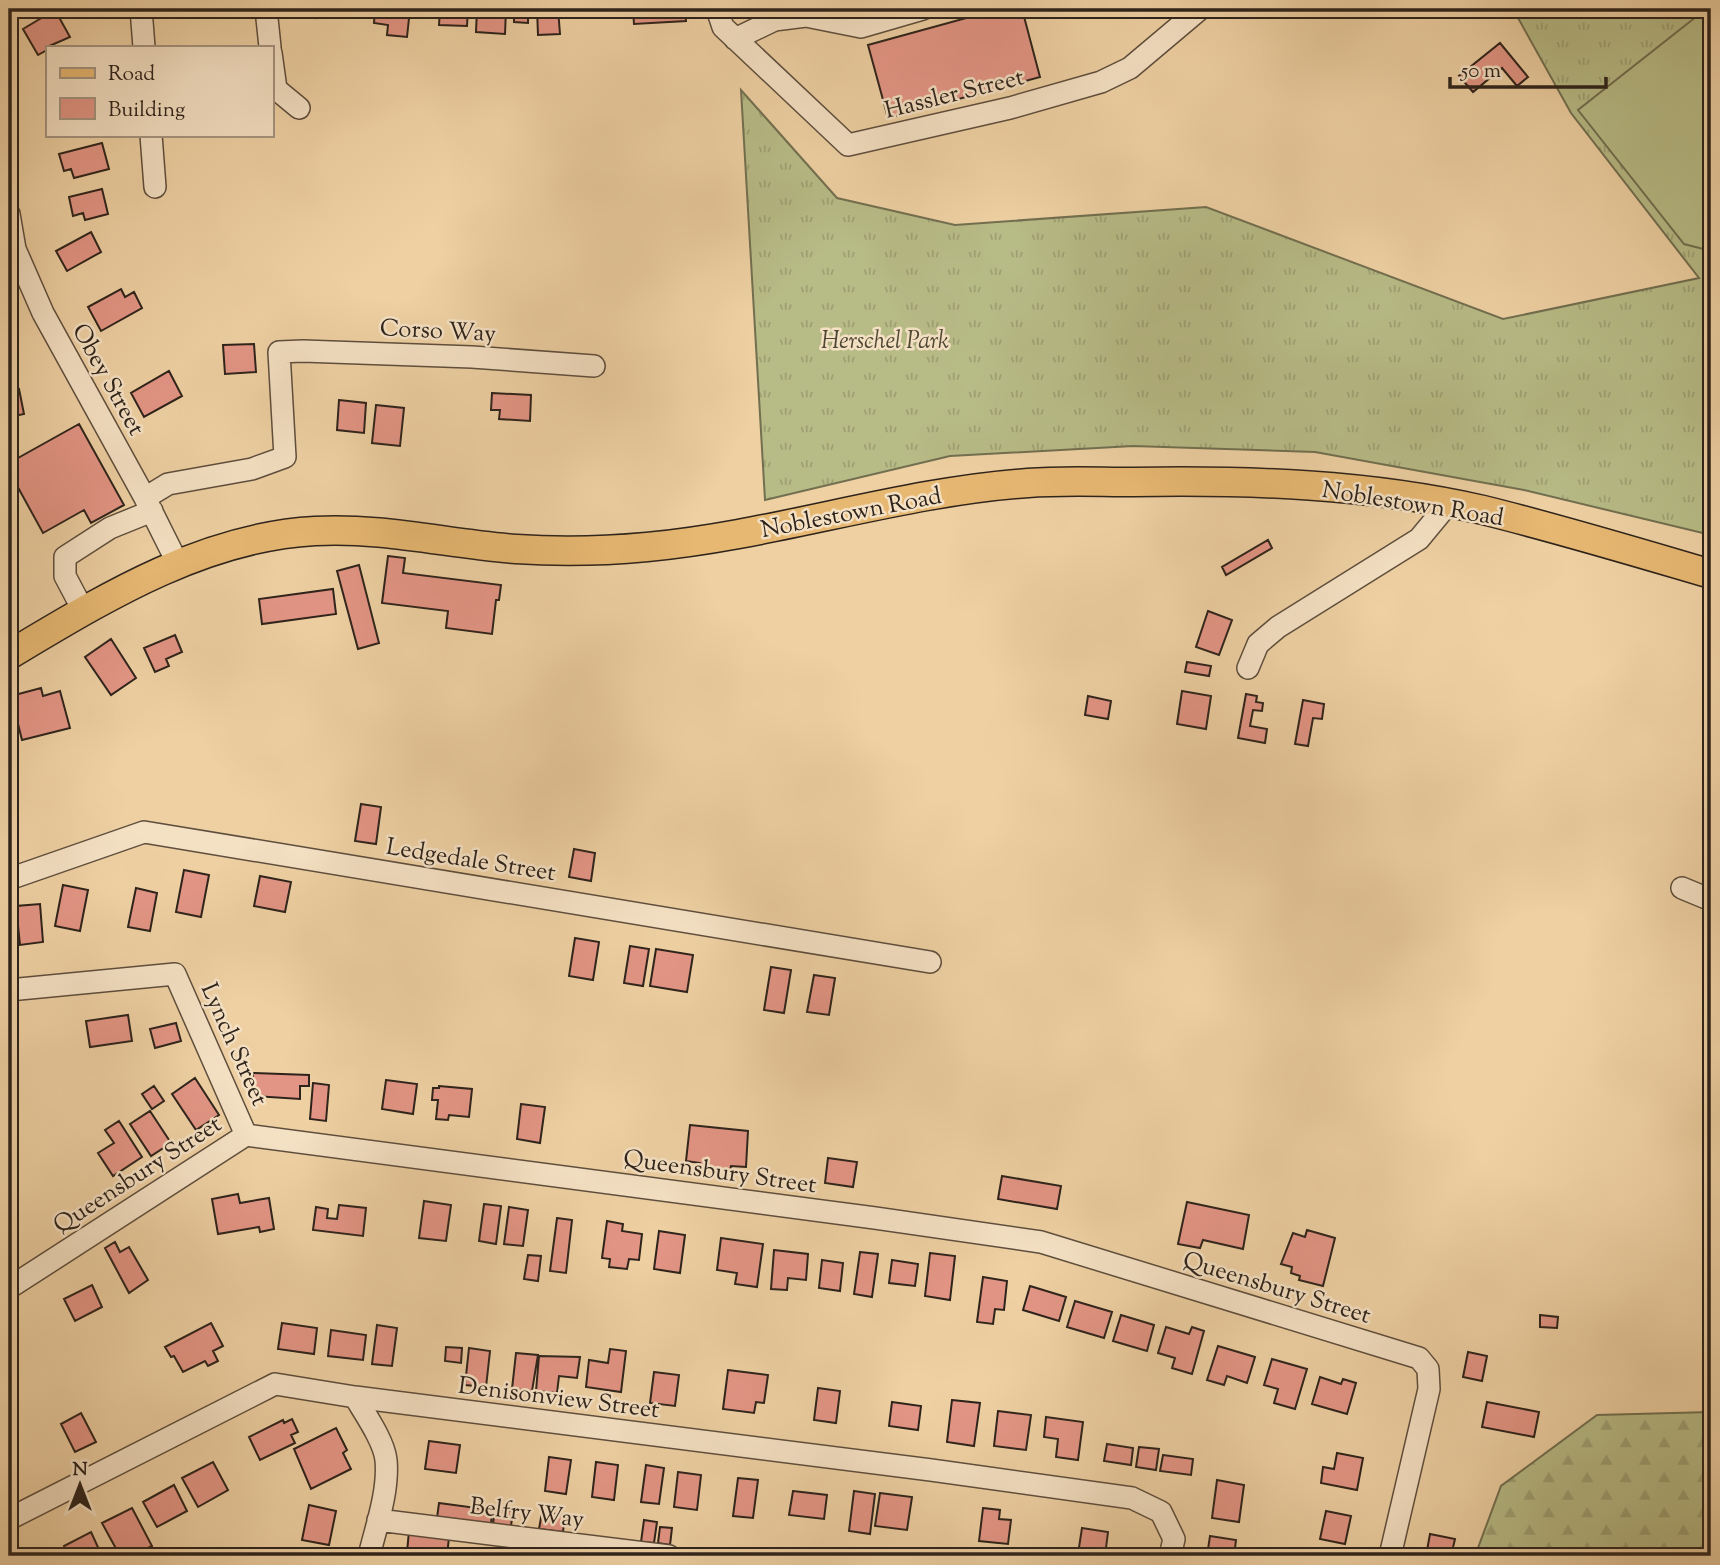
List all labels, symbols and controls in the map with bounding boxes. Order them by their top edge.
legend [46,46,273,136]
scale bar [1450,46,1606,90]
text: 50 m [1460,57,1501,87]
text: Road [108,60,155,90]
street label: Hassler Street [881,61,1028,129]
text: Building [108,96,185,126]
street label: Corso Way [379,312,497,352]
street label: Obey Street [62,318,152,442]
park label: Herschel Park [821,325,949,359]
street label: Noblestown Road [1319,474,1506,536]
street label: Noblestown Road [758,480,945,548]
street label: Ledgedale Street [384,831,558,891]
street label: Lynch Street [191,978,275,1112]
street label: Queensbury Street [47,1108,229,1243]
street label: Queensbury Street [621,1143,818,1203]
street label: Queensbury Street [1178,1244,1374,1334]
street label: Denisonview Street [456,1370,661,1428]
north arrow [46,1450,116,1520]
text: N [72,1457,88,1484]
street label: Belfry Way [468,1490,586,1538]

